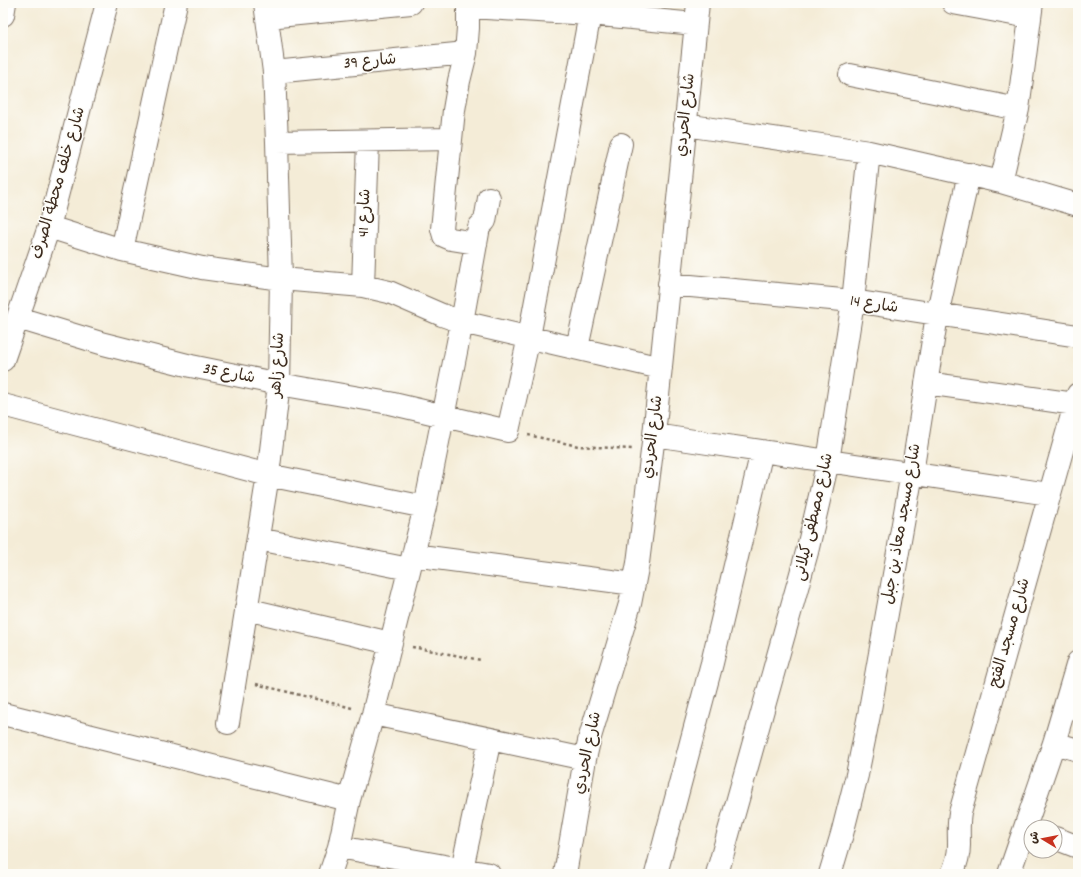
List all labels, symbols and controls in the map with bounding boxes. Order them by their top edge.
street label: شارع 39 [343,48,397,76]
street label: شارع الحردي [670,72,702,158]
street label: شارع خلف محطة الصرف [26,104,92,262]
street label: شارع 41 [353,188,377,238]
street label: شارع 14 [848,290,900,320]
street label: شارع زاهر [265,332,291,400]
street label: شارع 35 [201,358,257,390]
street label: شارع الحردي [636,394,670,480]
street label: شارع مسجد معاذ بن جبل [877,442,927,606]
street label: شارع مصطفى كيلانى [788,451,840,583]
street label: شارع مسجد الفتح [983,575,1037,691]
street label: شارع الحردي [568,710,608,796]
north arrow [1023,819,1063,859]
text: ش [1026,830,1044,845]

